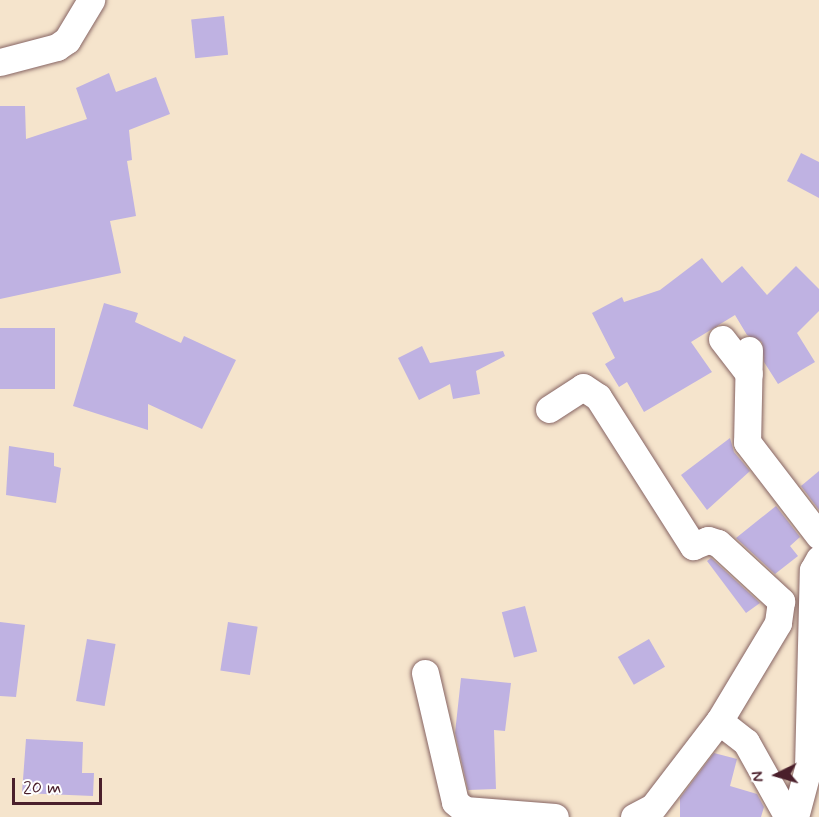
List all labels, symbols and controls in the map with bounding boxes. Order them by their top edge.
north arrow [747,745,807,805]
scale bar [15,766,105,804]
text: N [748,770,769,783]
text: 20 m [23,776,61,800]

